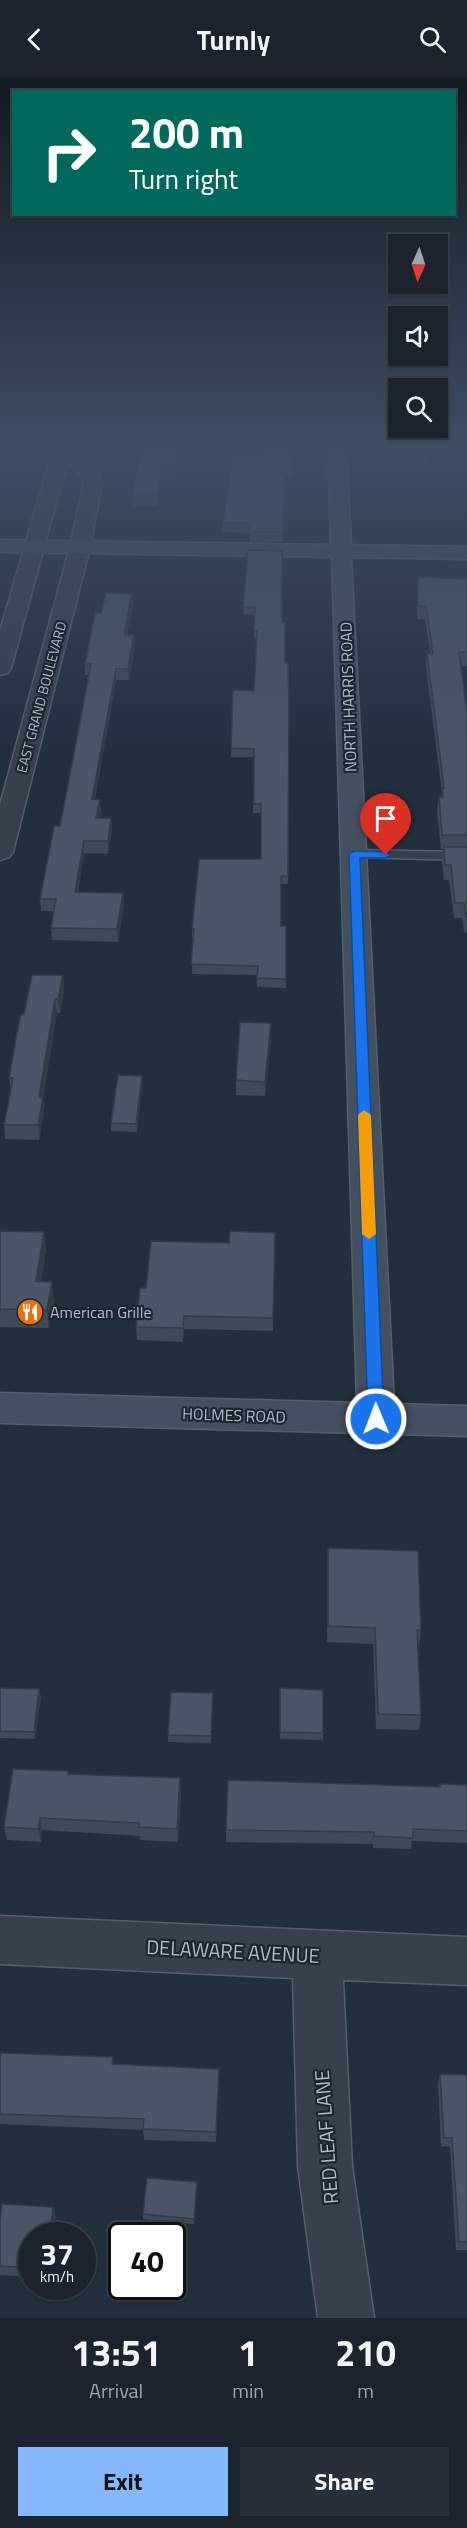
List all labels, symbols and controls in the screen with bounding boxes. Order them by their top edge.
text: Turnly [197,19,270,60]
icon: back [18,23,51,56]
icon: search [416,23,449,56]
text: 200 m [129,100,244,164]
icon: right [30,114,108,192]
text: Turn right [129,158,238,199]
north arrow [388,234,448,294]
map controls [388,234,448,438]
button: sound [388,306,448,366]
button: search [388,378,448,438]
street label: EAST GRAND BOULEVARD [11,619,71,775]
street label: NORTH HARRIS ROAD [333,622,363,772]
pin [360,793,411,855]
icon: arrive [369,802,402,835]
restaurant icon: American Grille [15,1297,45,1327]
place label: American Grille [50,1300,152,1324]
position arrow [344,1387,408,1451]
street label: HOLMES ROAD [182,1401,286,1429]
street label: DELAWARE AVENUE [146,1931,320,1971]
street label: RED LEAF LANE [306,2069,346,2205]
speed limit sign: 40 [108,2222,186,2300]
text: 37 [40,2231,74,2277]
text: km/h [40,2265,74,2288]
text: 13:51 [71,2325,161,2380]
text: 1 [238,2325,258,2380]
text: 210 [335,2325,396,2380]
text: Arrival [89,2375,143,2406]
text: min [232,2375,264,2406]
text: m [357,2375,374,2406]
button: Exit [18,2447,228,2516]
button: Share [240,2447,449,2516]

